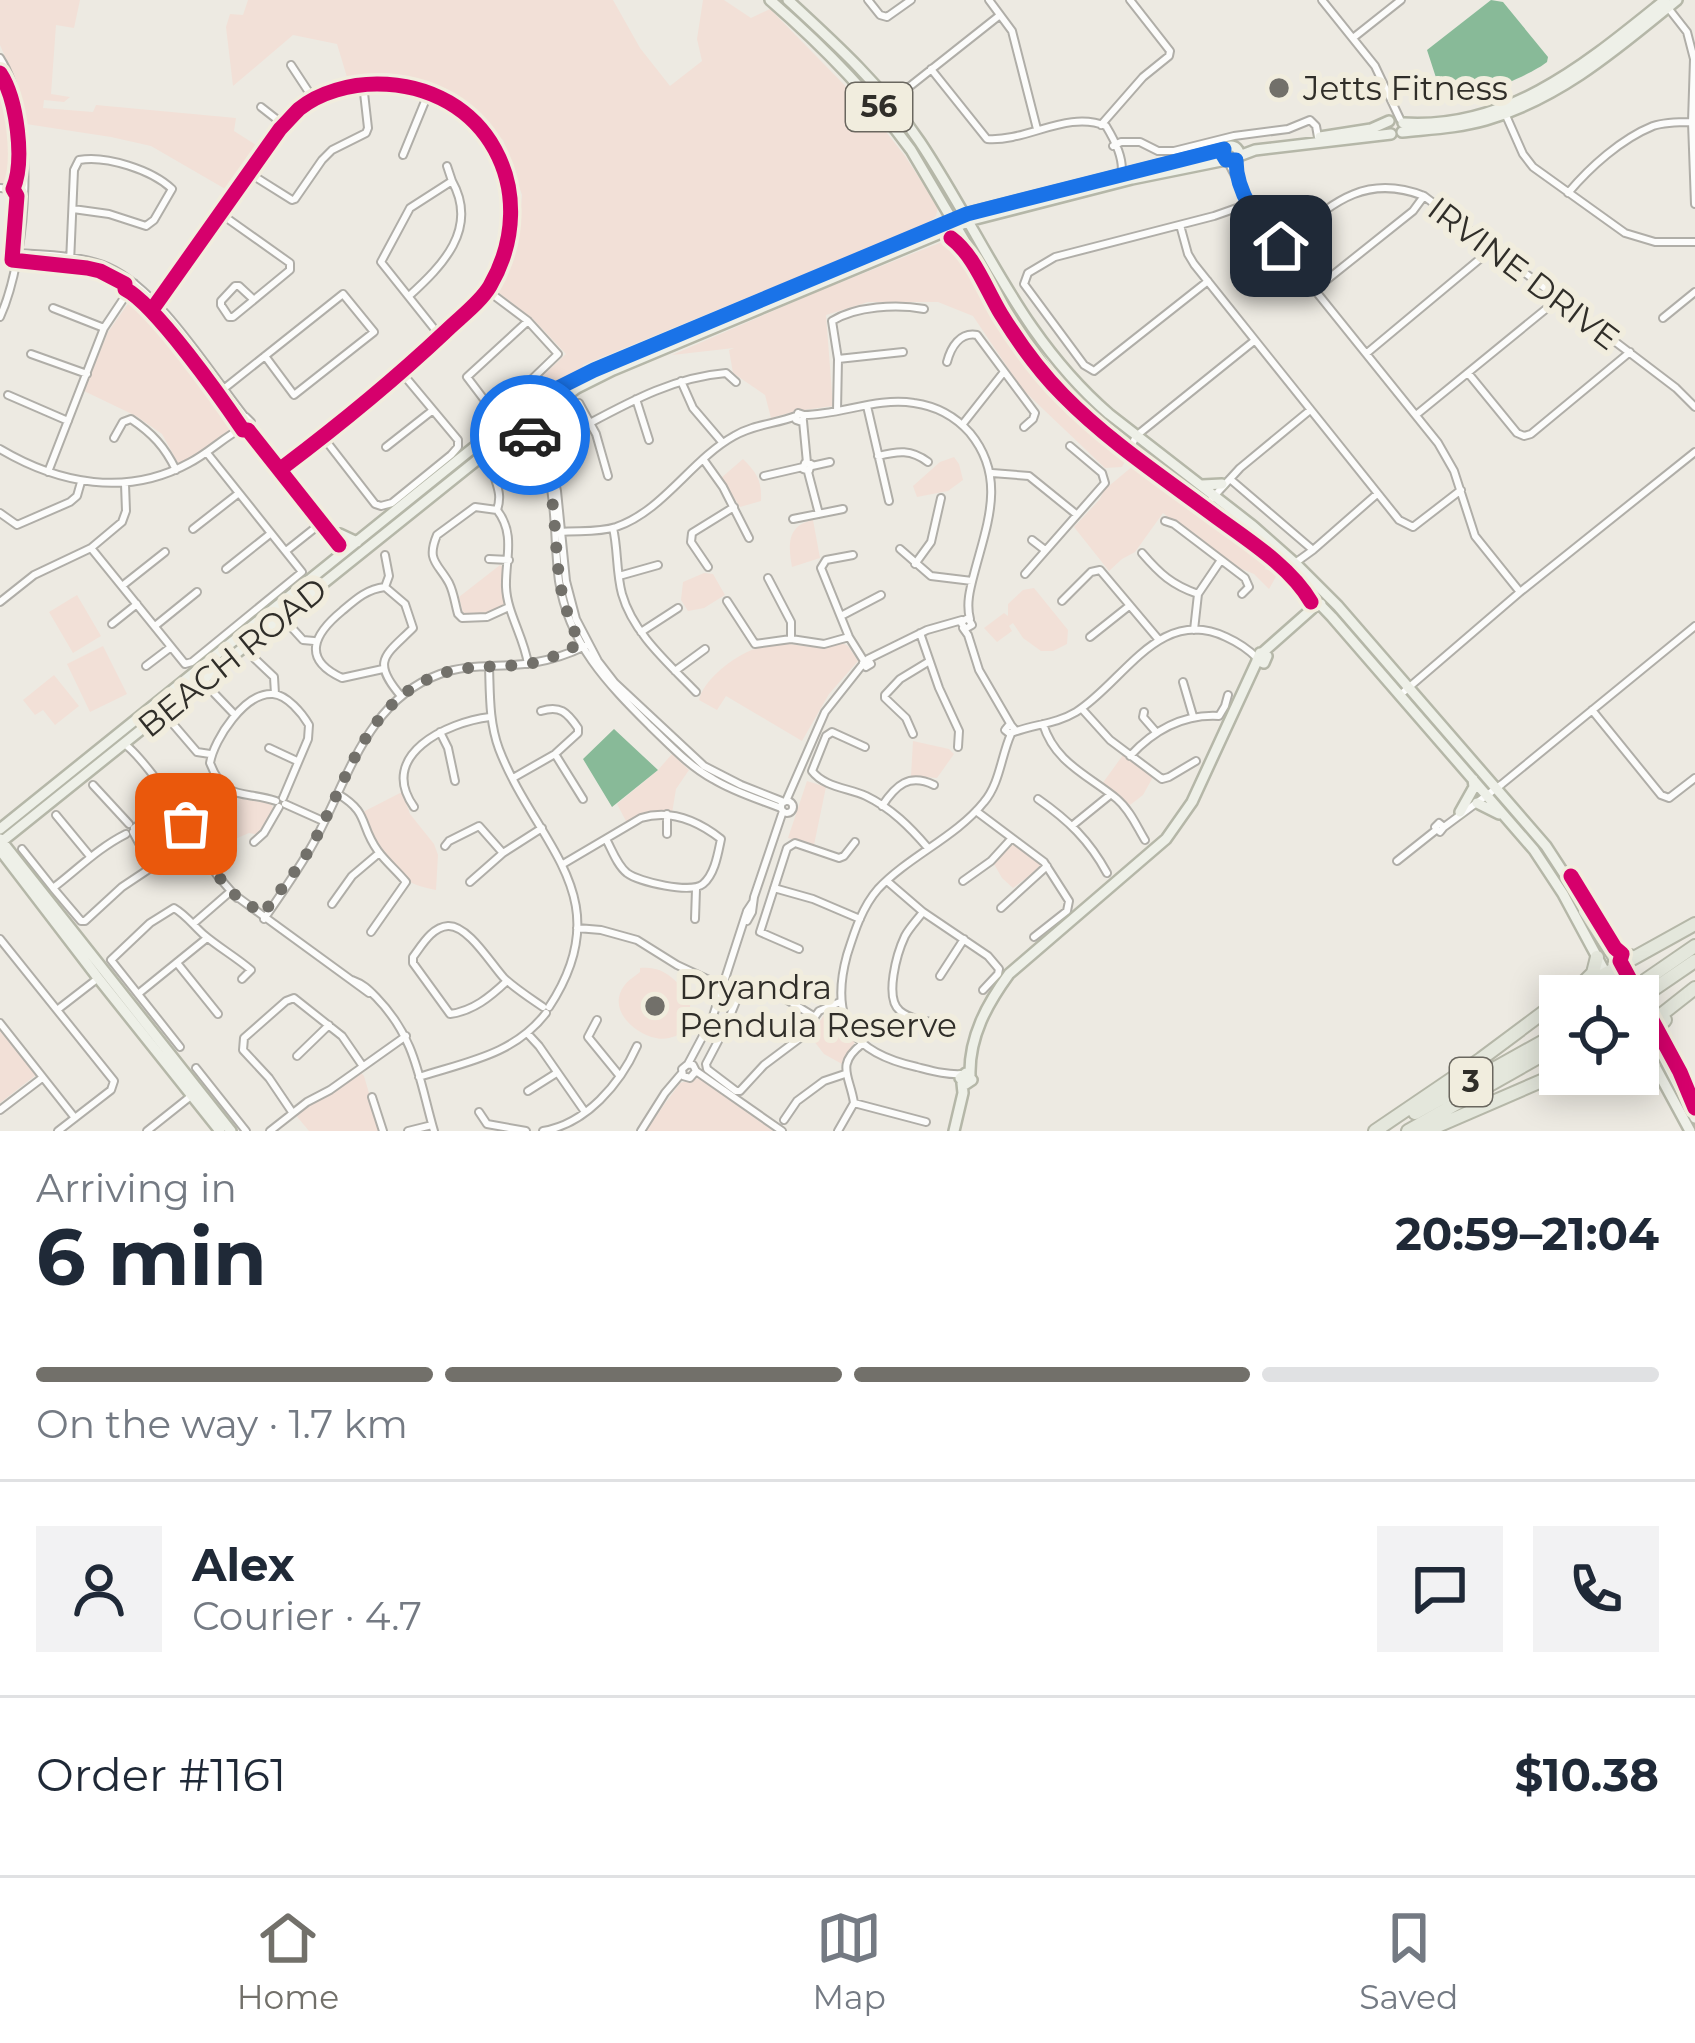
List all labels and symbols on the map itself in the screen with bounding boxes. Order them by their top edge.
place label: Jetts Fitness [1302,68,1508,108]
marker: Jetts Fitness [1266,75,1292,101]
road number: 56 [846,83,912,131]
street label: IRVINE DRIVE [1420,188,1628,358]
pin [1230,195,1332,297]
courier [470,375,590,495]
street label: BEACH ROAD [130,569,334,745]
pin [135,773,237,875]
place label: Dryandra Pendula Reserve [679,967,957,1045]
marker: Dryandra Pendula Reserve [642,993,668,1019]
road number: 3 [1450,1058,1492,1106]

